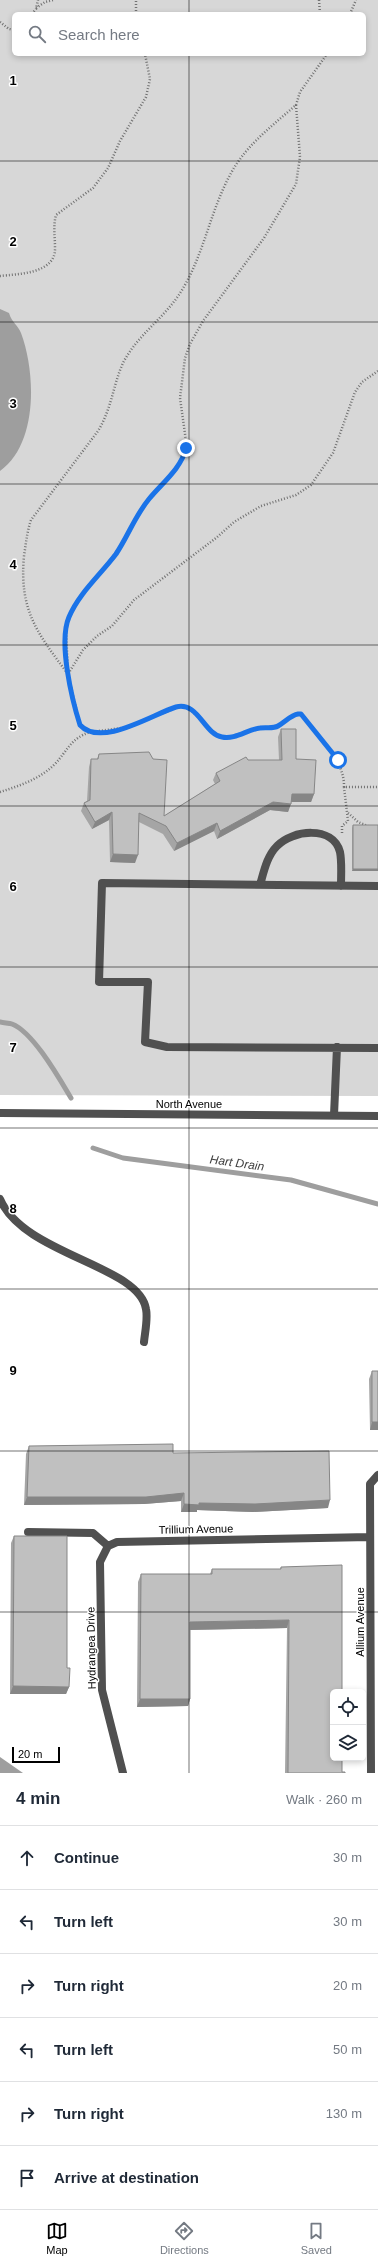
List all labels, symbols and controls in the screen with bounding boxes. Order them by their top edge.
search box [12,12,366,56]
icon: search [26,23,48,45]
text: Search here [58,26,140,43]
text: 1 [9,73,17,88]
text: 2 [9,234,17,249]
text: 3 [9,396,17,411]
route end [177,439,195,457]
text: 4 [9,557,17,572]
text: 5 [9,718,17,733]
route start [329,751,347,769]
text: 6 [9,879,17,894]
text: 7 [9,1040,17,1055]
street label: North Avenue [156,1098,222,1110]
water label: Hart Drain [209,1152,265,1174]
text: 8 [9,1201,17,1216]
text: 9 [9,1363,17,1378]
street label: Trillium Avenue [159,1522,233,1536]
street label: Allium Avenue [354,1587,366,1657]
street label: Hydrangea Drive [84,1607,98,1689]
map controls [330,1689,366,1761]
button: locate [330,1689,366,1725]
button: layers [330,1725,366,1761]
scale bar [12,1745,60,1764]
text: 20 m [18,1748,42,1760]
text: 4 min [16,1789,60,1808]
text: Walk · 260 m [286,1792,362,1807]
icon: ahead [16,1847,38,1869]
text: Continue [54,1849,119,1866]
text: 30 m [333,1850,362,1865]
icon: left [16,1911,38,1933]
text: Turn left [54,1913,113,1930]
text: 30 m [333,1914,362,1929]
icon: right [16,1975,38,1997]
text: Turn right [54,1977,124,1994]
text: 20 m [333,1978,362,1993]
icon: left [16,2039,38,2061]
text: Turn left [54,2041,113,2058]
text: 50 m [333,2042,362,2057]
icon: right [16,2103,38,2125]
text: Turn right [54,2105,124,2122]
text: 130 m [326,2106,362,2121]
icon: arrive [16,2167,38,2189]
text: Arrive at destination [54,2169,199,2186]
tab: Map [46,2220,68,2256]
tab: Directions [160,2220,209,2256]
tab: Saved [301,2220,332,2256]

